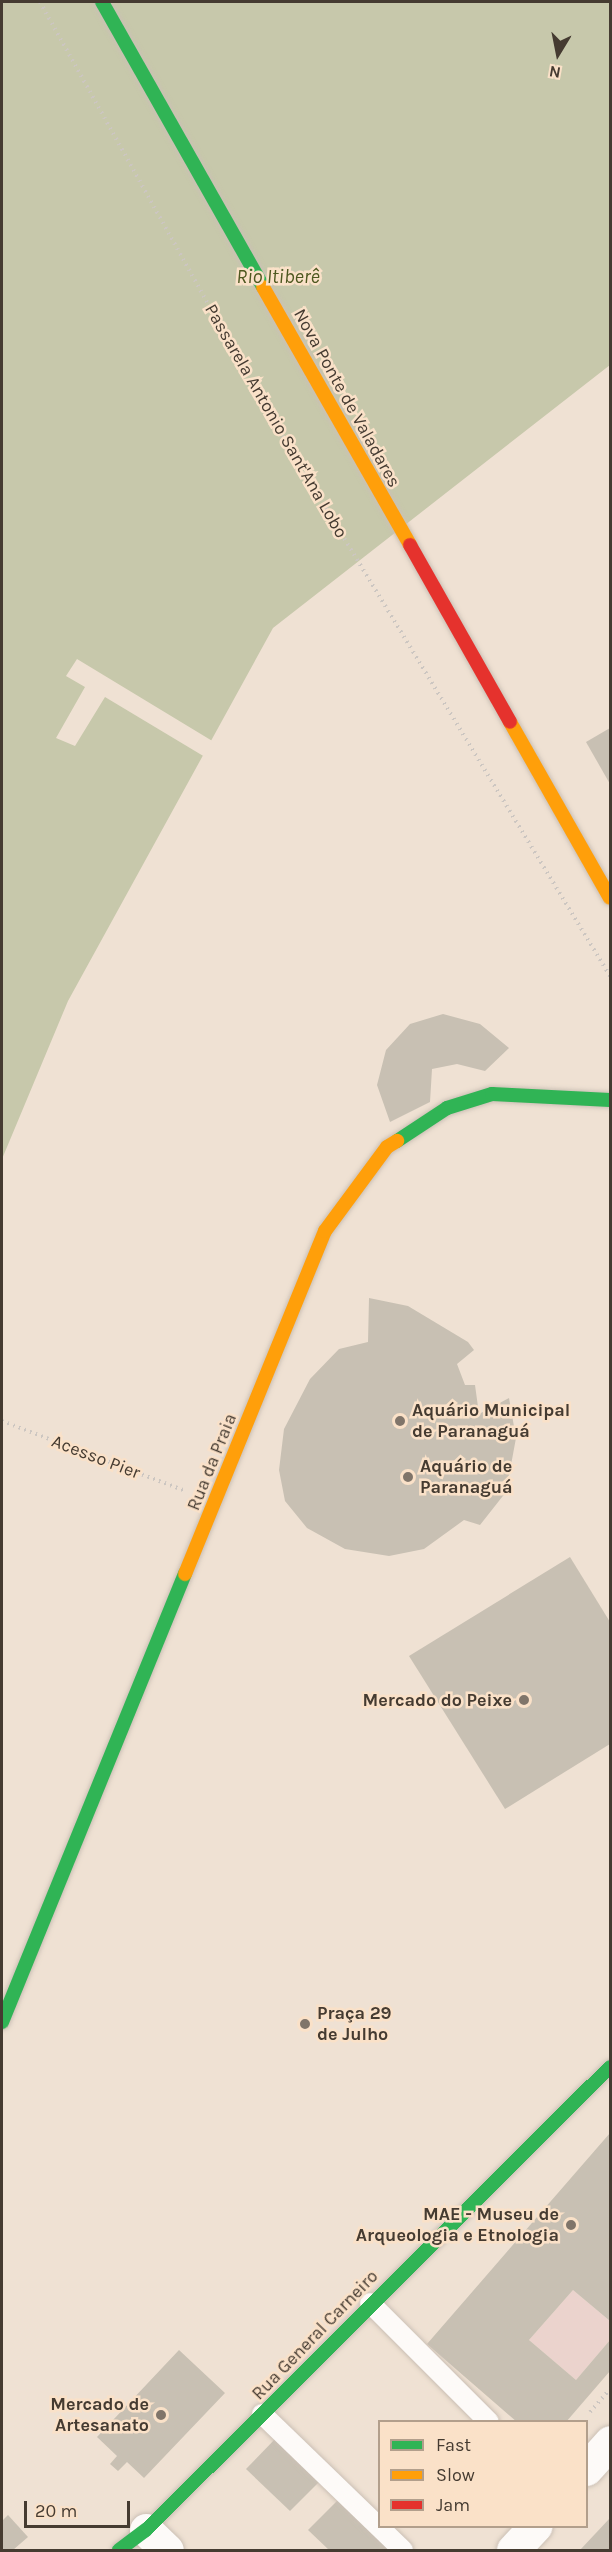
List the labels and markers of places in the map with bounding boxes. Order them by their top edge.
place label: Aquário Municipal de Paranaguá [412,1400,570,1442]
marker: Aquário Municipal de Paranaguá [393,1414,407,1428]
place label: Aquário de Paranaguá [420,1456,513,1498]
marker: Aquário de Paranaguá [401,1470,415,1484]
place label: Mercado do Peixe [363,1689,512,1711]
marker: Mercado do Peixe [517,1693,531,1707]
place label: Praça 29 de Julho [317,2003,392,2046]
marker: Praça 29 de Julho [298,2017,312,2031]
place label: MAE - Museu de Arqueologia e Etnologia [356,2204,559,2246]
marker: MAE - Museu de Arqueologia e Etnologia [564,2218,578,2232]
place label: Mercado de Artesanato [50,2394,149,2436]
marker: Mercado de Artesanato [154,2408,168,2422]

